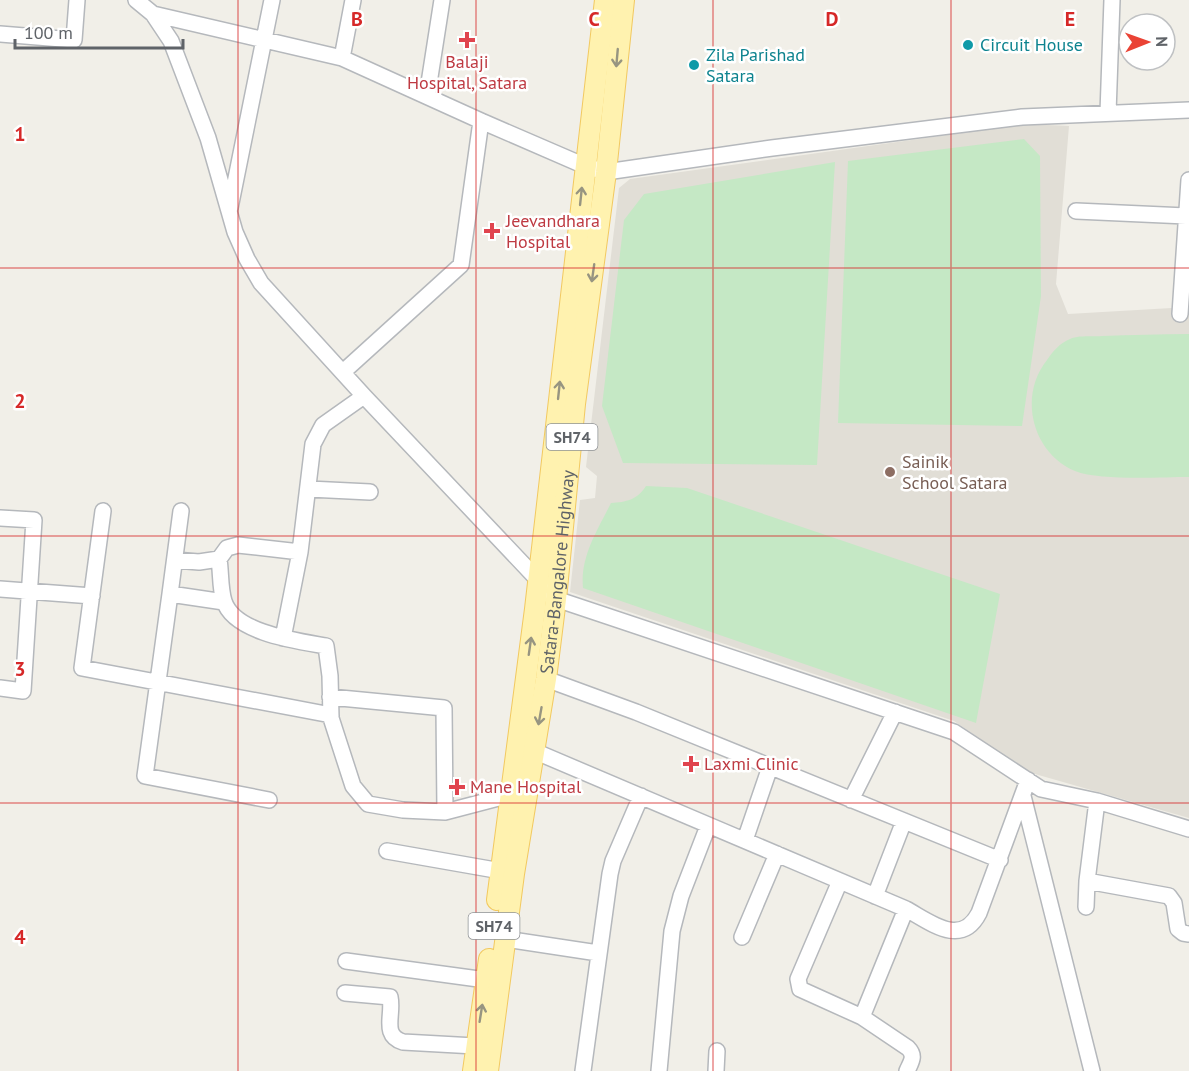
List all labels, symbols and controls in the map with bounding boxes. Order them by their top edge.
text: B [351,6,363,32]
text: C [588,6,600,32]
text: D [826,6,839,32]
text: E [1065,6,1075,32]
scale bar [15,12,183,50]
north arrow [1117,12,1177,72]
text: 100 m [24,21,73,44]
marker: Balaji Hospital, Satara [458,31,476,49]
place label: Circuit House [980,33,1083,56]
text: N [1152,36,1172,47]
marker: Circuit House [961,38,975,52]
place label: Zila Parishad Satara [706,43,805,87]
one-way arrow [611,48,622,68]
place label: Balaji Hospital, Satara [407,50,527,94]
marker: Zila Parishad Satara [687,58,701,72]
text: 1 [14,121,26,147]
one-way arrow [576,187,587,206]
place label: Jeevandhara Hospital [505,209,600,253]
marker: Jeevandhara Hospital [483,222,501,240]
one-way arrow [587,262,598,282]
one-way arrow [554,380,565,400]
text: 2 [14,388,26,414]
road number: SH74 [546,424,598,450]
place label: Sainik School Satara [902,450,1007,494]
marker: Sainik School Satara [883,465,897,479]
street label: Satara-Bangalore Highway [535,468,580,675]
one-way arrow [525,637,536,657]
text: 3 [14,656,26,682]
one-way arrow [534,706,545,726]
place label: Laxmi Clinic [704,752,799,775]
marker: Laxmi Clinic [682,755,700,773]
place label: Mane Hospital [470,775,582,798]
marker: Mane Hospital [448,778,466,796]
road number: SH74 [468,913,520,939]
text: 4 [14,924,26,950]
one-way arrow [475,1004,486,1023]

